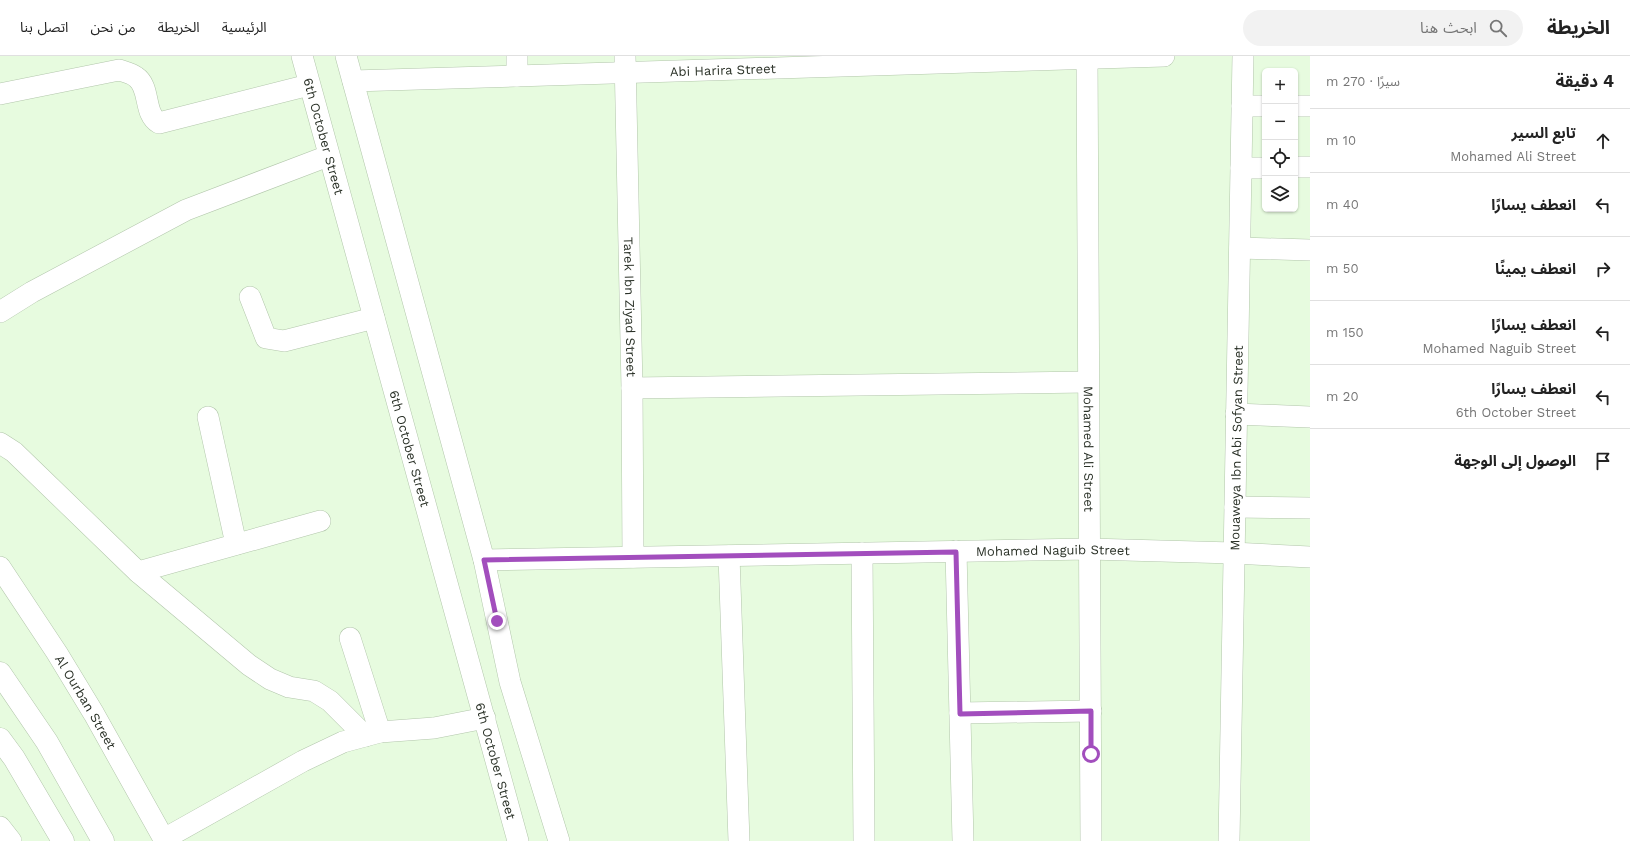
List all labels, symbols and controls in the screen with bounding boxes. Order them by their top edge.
search box [1243,10,1523,46]
text: الخريطة [1547,16,1610,39]
icon: search [1487,17,1509,39]
text: اتصل بنا [20,19,68,35]
text: من نحن [90,19,136,35]
text: الخريطة [158,19,200,35]
text: الرئيسية [222,19,267,35]
text: ابحث هنا [1420,19,1477,37]
street label: Abi Harira Street [670,61,777,79]
map controls [1262,68,1298,212]
button: + [1262,68,1298,104]
text: 4 دقيقة [1555,71,1614,91]
text: سيرًا · 270 m [1326,74,1400,89]
street label: 6th October Street [300,76,347,197]
button: − [1262,104,1298,140]
text: تابع السير [1512,124,1576,142]
icon: ahead [1592,130,1614,152]
text: 10 m [1326,133,1356,148]
button: locate [1262,140,1298,176]
text: Mohamed Ali Street [1450,149,1576,164]
button: layers [1262,176,1298,212]
icon: left [1592,194,1614,216]
text: انعطف يسارًا [1491,196,1576,214]
text: 40 m [1326,197,1359,212]
street label: Tarek Ibn Ziyad Street [621,237,639,378]
icon: right [1592,258,1614,280]
text: انعطف يمينًا [1495,260,1576,278]
text: 50 m [1326,261,1358,276]
text: انعطف يسارًا [1491,316,1576,334]
icon: left [1592,322,1614,344]
text: 150 m [1326,325,1364,340]
text: Mohamed Naguib Street [1422,341,1576,356]
street label: Mouaweya Ibn Abi Sofyan Street [1227,345,1246,551]
text: انعطف يسارًا [1491,380,1576,398]
street label: Mohamed Ali Street [1081,386,1096,513]
icon: left [1592,386,1614,408]
street label: 6th October Street [386,388,433,509]
text: 20 m [1326,389,1359,404]
text: 6th October Street [1456,405,1576,420]
icon: arrive [1592,450,1614,472]
text: الوصول إلى الوجهة [1454,452,1576,470]
street label: Mohamed Naguib Street [976,542,1131,559]
route end [488,612,506,630]
street label: Al Ourban Street [52,652,119,752]
street label: 6th October Street [472,701,519,822]
route start [1082,745,1100,763]

